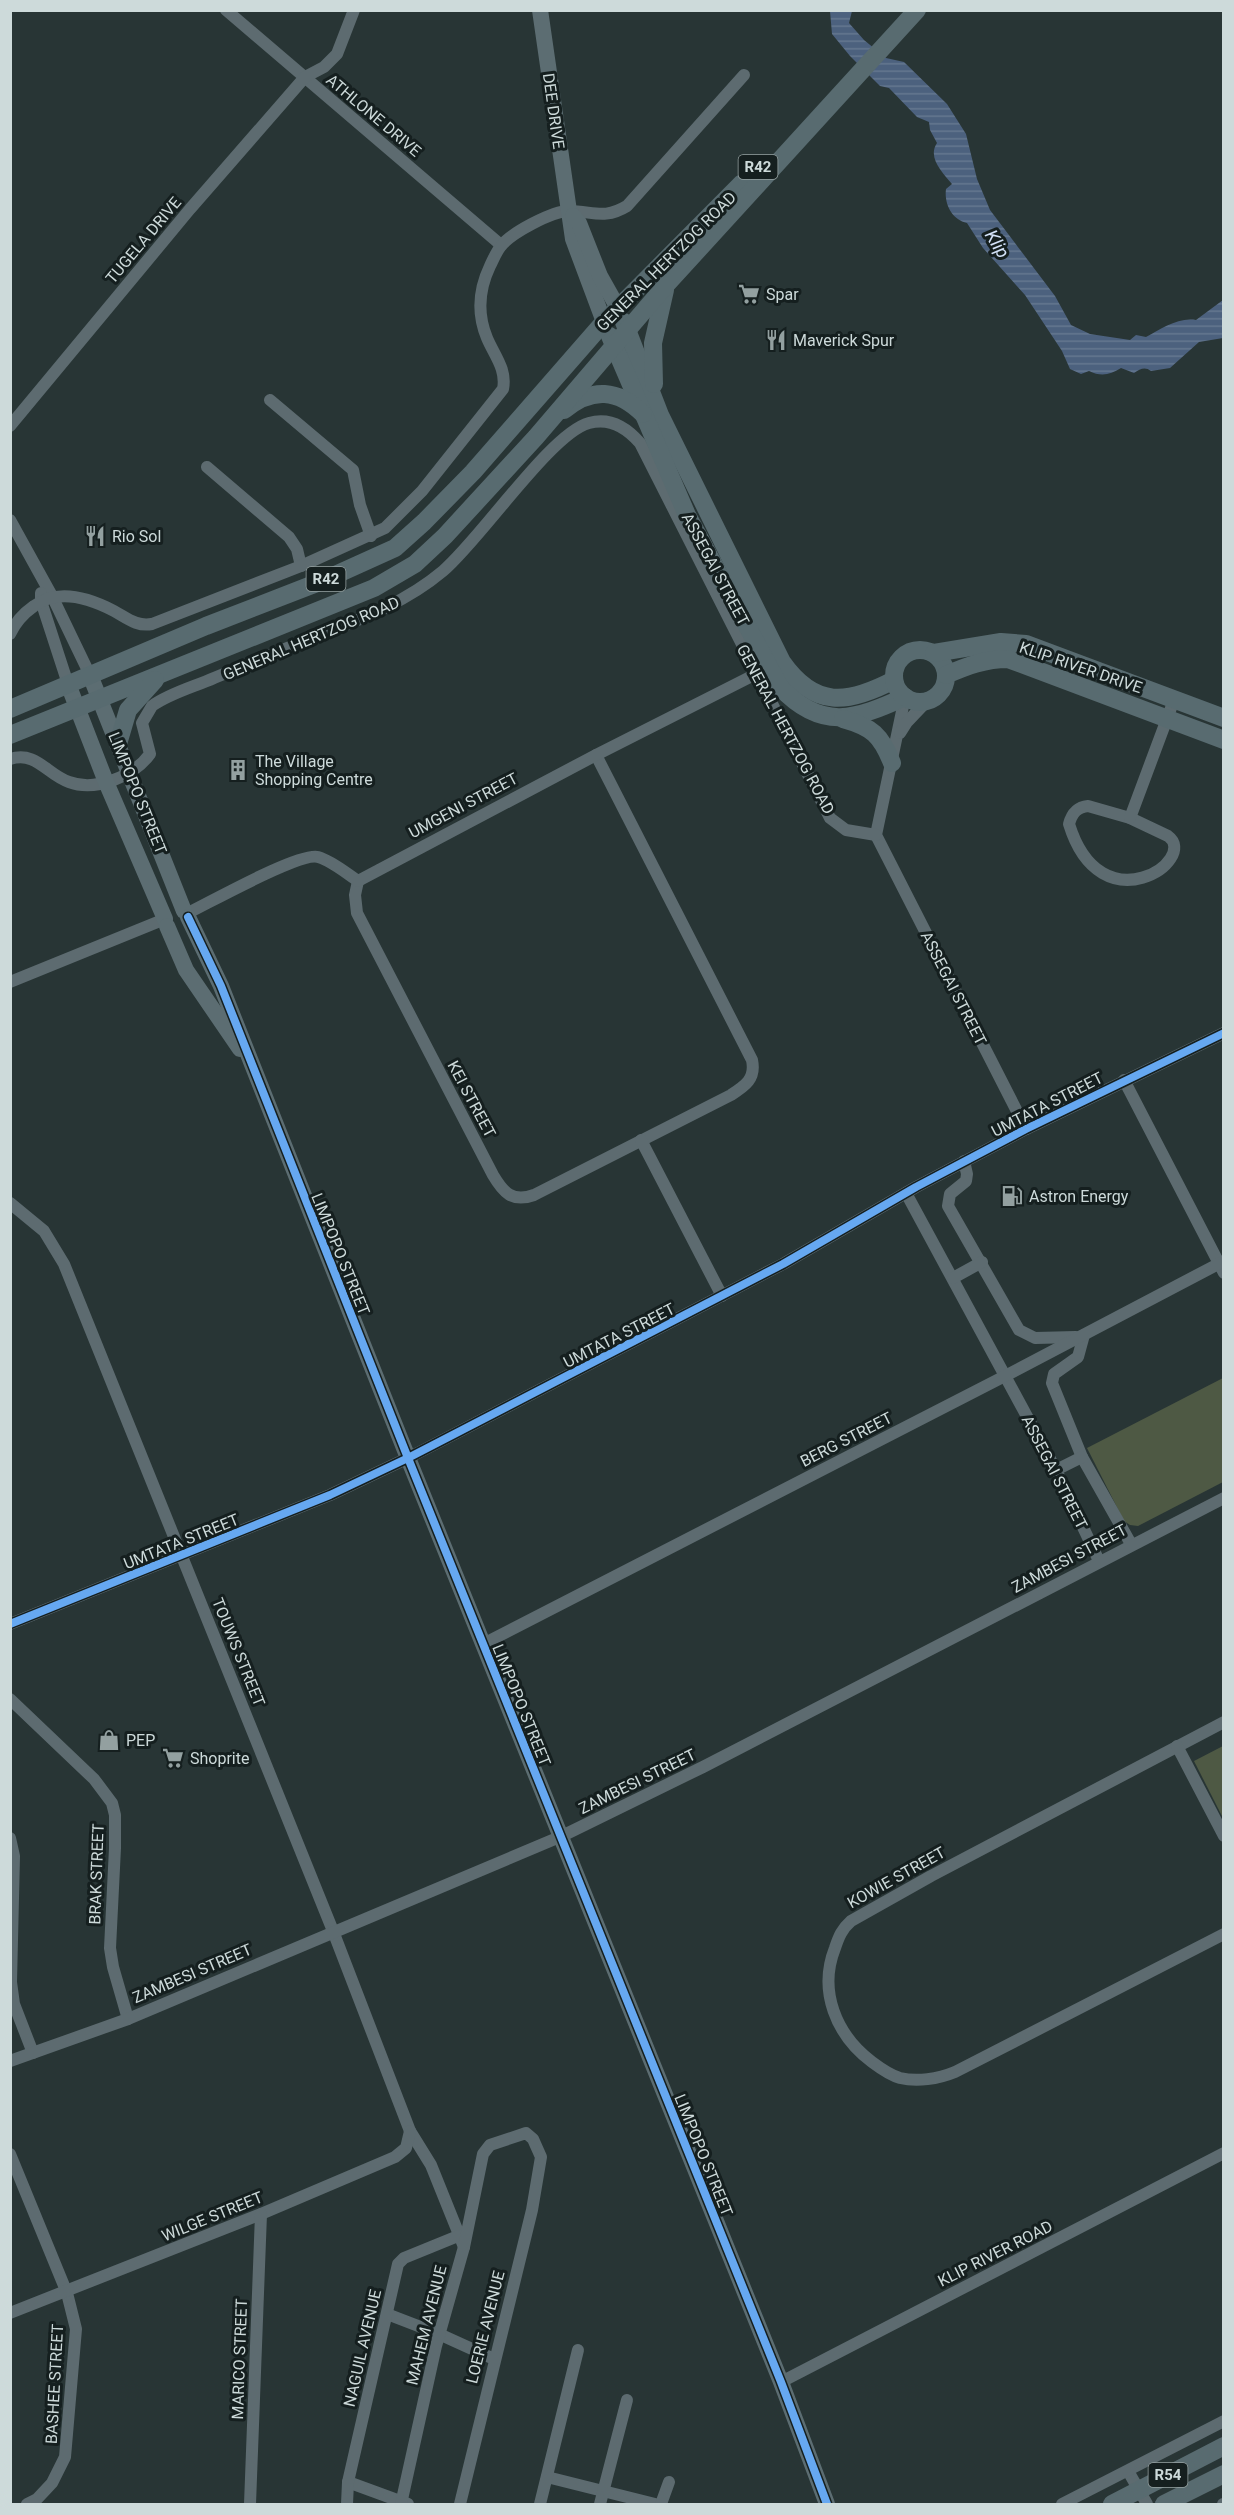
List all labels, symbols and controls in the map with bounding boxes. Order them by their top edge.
street label: ATHLONE DRIVE [322,70,425,161]
street label: DEE DRIVE [539,72,568,150]
road number: R42 [738,155,777,179]
street label: GENERAL HERTZOG ROAD [593,188,740,335]
street label: TUGELA DRIVE [102,193,185,287]
water label: Klip [981,226,1014,262]
supermarket icon: Spar [737,282,761,306]
place label: Spar [766,285,799,304]
restaurant icon: Maverick Spur [764,328,788,352]
place label: Maverick Spur [793,331,895,350]
street label: ASSEGAI STREET [678,510,753,629]
restaurant icon: Rio Sol [83,524,107,548]
place label: Rio Sol [112,527,161,546]
road number: R42 [306,567,346,591]
street label: GENERAL HERTZOG ROAD [220,593,402,684]
street label: KLIP RIVER DRIVE [1017,638,1145,697]
street label: GENERAL HERTZOG ROAD [733,641,838,817]
street label: LIMPOPO STREET [104,729,171,857]
place label: The Village Shopping Centre [255,752,373,789]
building icon: The Village Shopping Centre [226,758,250,782]
street label: UMGENI STREET [405,768,521,842]
street label: ASSEGAI STREET [917,928,991,1049]
street label: KEI STREET [443,1058,500,1141]
street label: UMTATA STREET [988,1068,1107,1141]
fuel station icon: Astron Energy [1000,1184,1024,1208]
place label: Astron Energy [1029,1187,1129,1206]
street label: LIMPOPO STREET [307,1190,374,1318]
street label: UMTATA STREET [560,1299,679,1372]
street label: BERG STREET [797,1408,896,1471]
street label: ASSEGAI STREET [1018,1412,1092,1533]
street label: UMTATA STREET [121,1510,242,1573]
street label: ZAMBESI STREET [1008,1520,1130,1597]
street label: TOUWS STREET [208,1595,269,1710]
street label: LIMPOPO STREET [488,1641,555,1769]
shop icon: PEP [97,1728,121,1752]
place label: PEP [126,1731,155,1750]
street label: ZAMBESI STREET [576,1745,699,1818]
supermarket icon: Shoprite [161,1746,185,1770]
place label: Shoprite [190,1749,249,1768]
street label: BRAK STREET [85,1823,108,1925]
street label: KOWIE STREET [844,1842,949,1912]
street label: ZAMBESI STREET [130,1940,255,2007]
street label: LIMPOPO STREET [670,2091,737,2219]
street label: WILGE STREET [159,2187,266,2245]
street label: KLIP RIVER ROAD [935,2216,1056,2291]
street label: MAHEM AVENUE [402,2263,451,2387]
street label: LOERIE AVENUE [462,2269,509,2385]
street label: NAGUIL AVENUE [340,2287,385,2409]
street label: MARICO STREET [228,2298,251,2420]
street label: BASHEE STREET [42,2323,67,2445]
road number: R54 [1148,2463,1188,2487]

